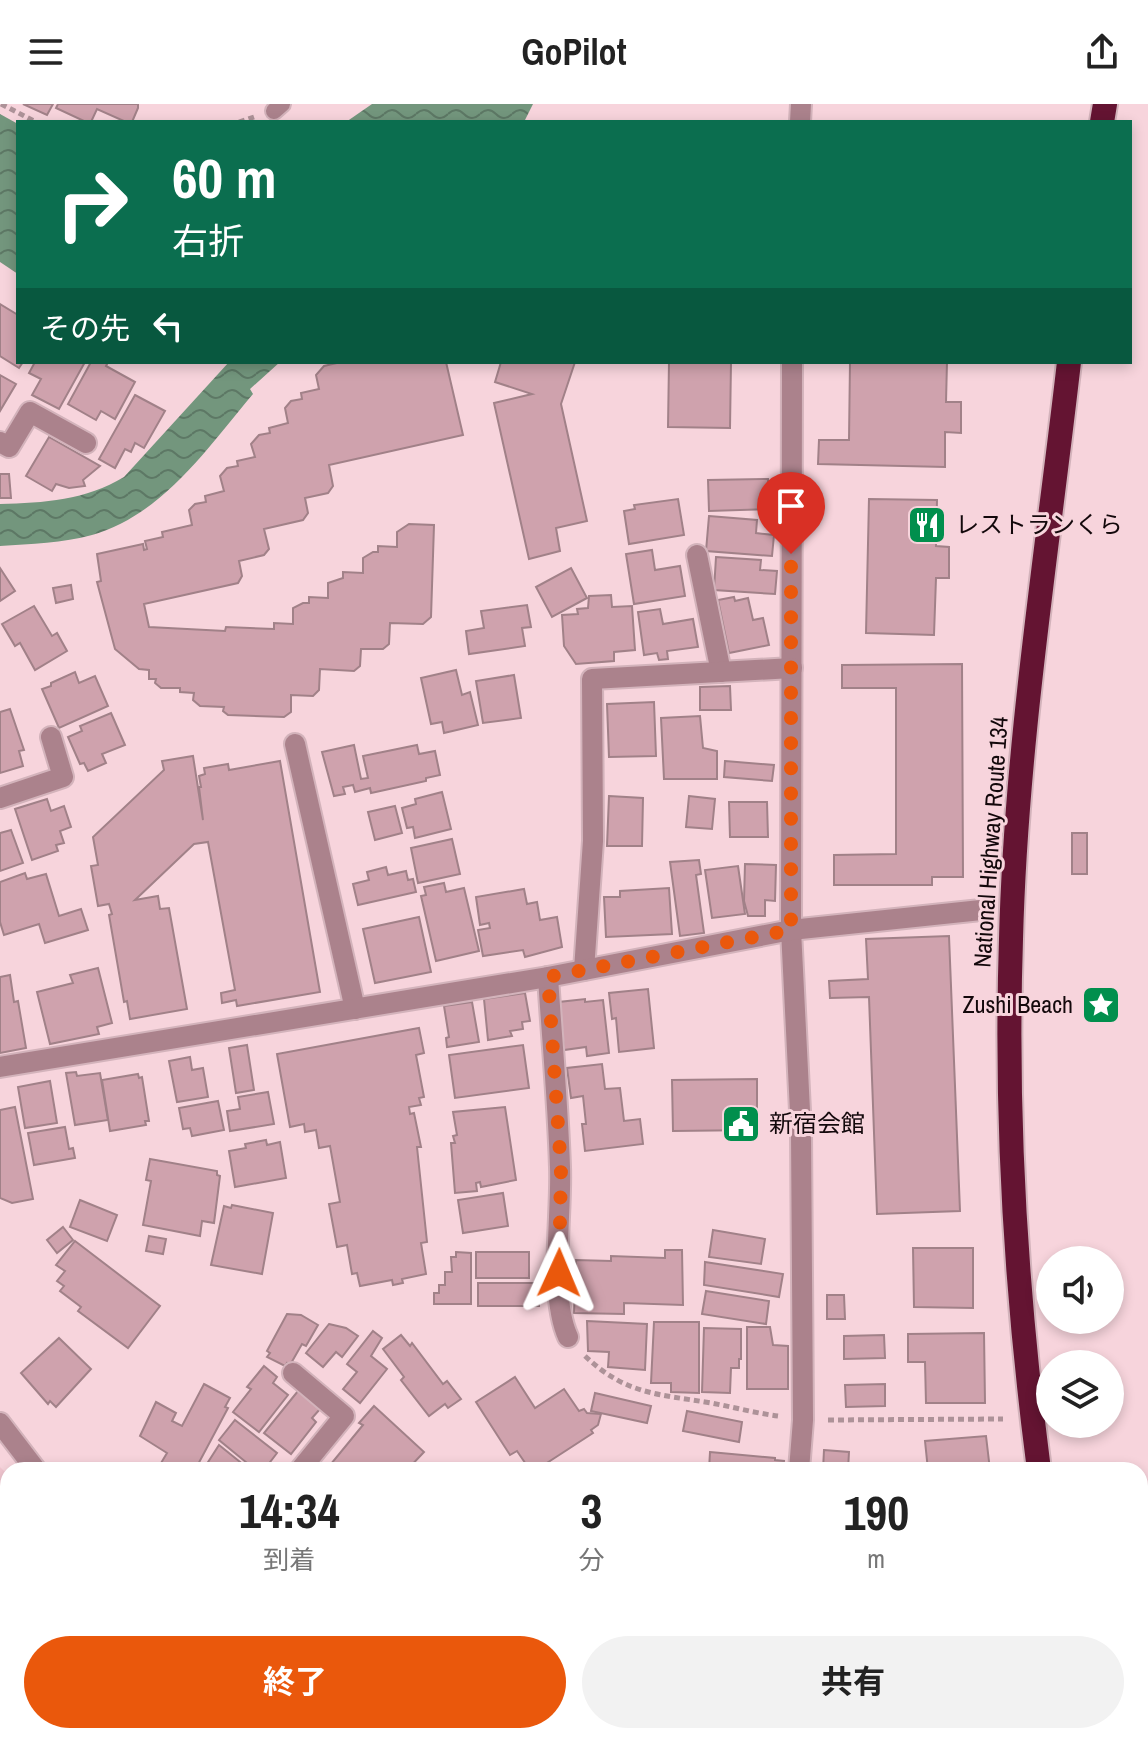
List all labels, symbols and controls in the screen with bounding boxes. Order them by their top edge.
text: GoPilot [522,28,626,76]
icon: menu [24,30,68,74]
icon: share [1080,30,1124,74]
text: 60 m [172,140,277,215]
icon: right [40,152,144,256]
text: 右折 [172,217,244,265]
icon: left [146,304,190,348]
text: その先 [40,308,130,348]
pin [757,472,825,554]
icon: arrive [769,484,813,528]
restaurant icon: レストランくら [906,504,948,546]
place label: レストランくら [955,508,1123,540]
street label: National Highway Route 134 [965,715,1015,969]
place icon: Zushi Beach [1080,984,1122,1026]
place label: Zushi Beach [963,988,1073,1020]
public building icon: 新宿会館 [720,1103,762,1145]
place label: 新宿会館 [769,1107,865,1139]
position arrow [517,1231,601,1315]
map controls [1036,1246,1124,1438]
button: sound [1036,1246,1124,1334]
button: layers [1036,1350,1124,1438]
text: 14:34 [239,1478,340,1543]
text: 3 [581,1478,602,1543]
text: 190 [843,1480,909,1545]
text: m [867,1541,885,1576]
text: 到着 [263,1542,315,1577]
text: 分 [578,1542,604,1577]
button: 終了 [24,1636,566,1728]
button: 共有 [582,1636,1124,1728]

